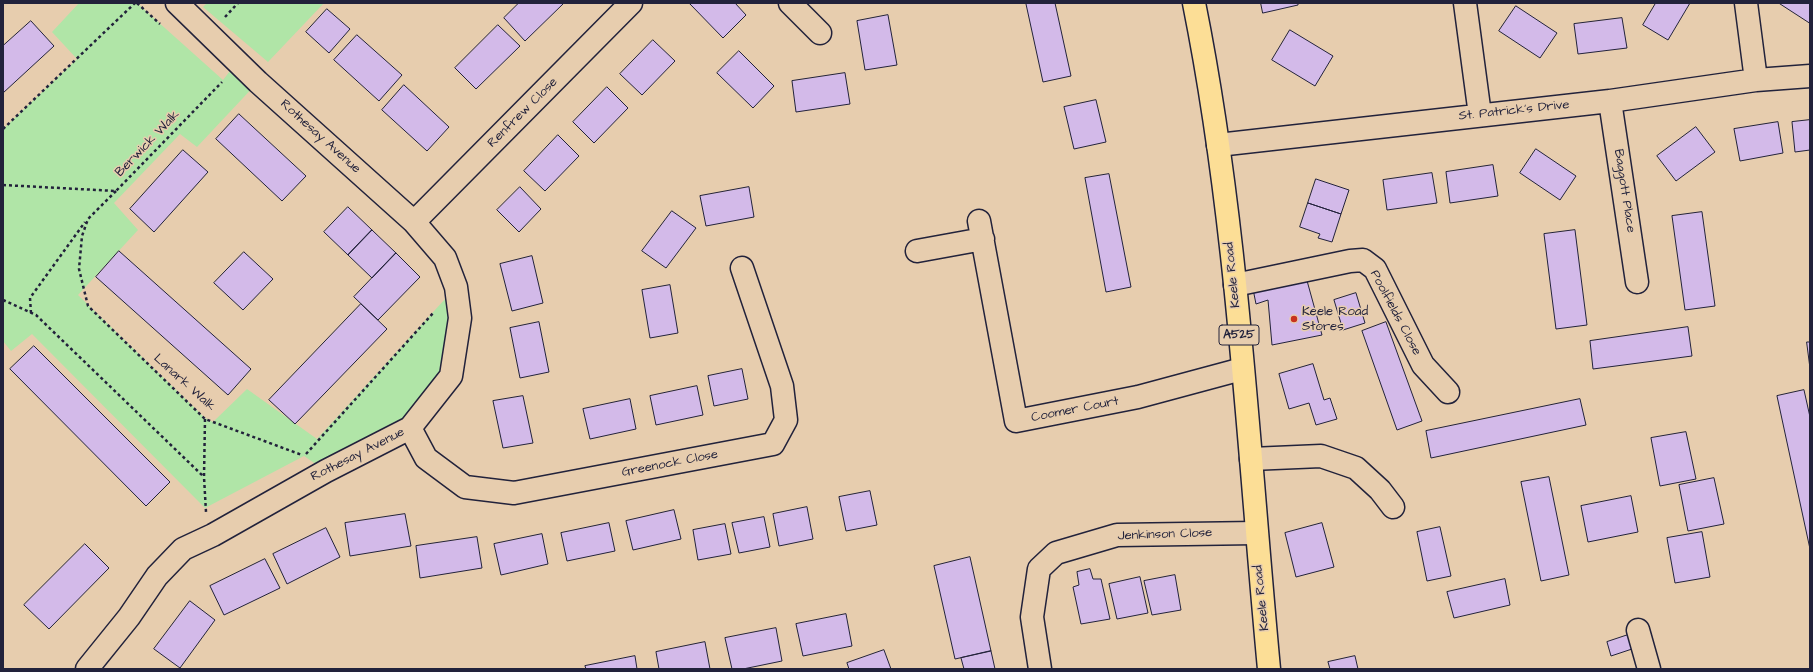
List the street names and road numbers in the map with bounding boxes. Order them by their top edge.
street label: Renfrew Close [485,75,561,151]
street label: Rothesay Avenue [277,97,363,177]
street label: St. Patrick's Drive [1458,97,1570,125]
street label: Berwick Walk [112,108,184,180]
street label: Baggott Place [1610,148,1638,234]
street label: Keele Road [1222,241,1244,309]
street label: Poolfields Close [1366,268,1424,358]
road number: A525 [1219,325,1259,345]
street label: Lanark Walk [150,351,218,415]
street label: Coomer Court [1030,394,1120,426]
street label: Rothesay Avenue [309,425,407,485]
street label: Greenock Close [621,447,719,481]
street label: Jenkinson Close [1117,526,1213,544]
street label: Keele Road [1251,564,1273,632]

